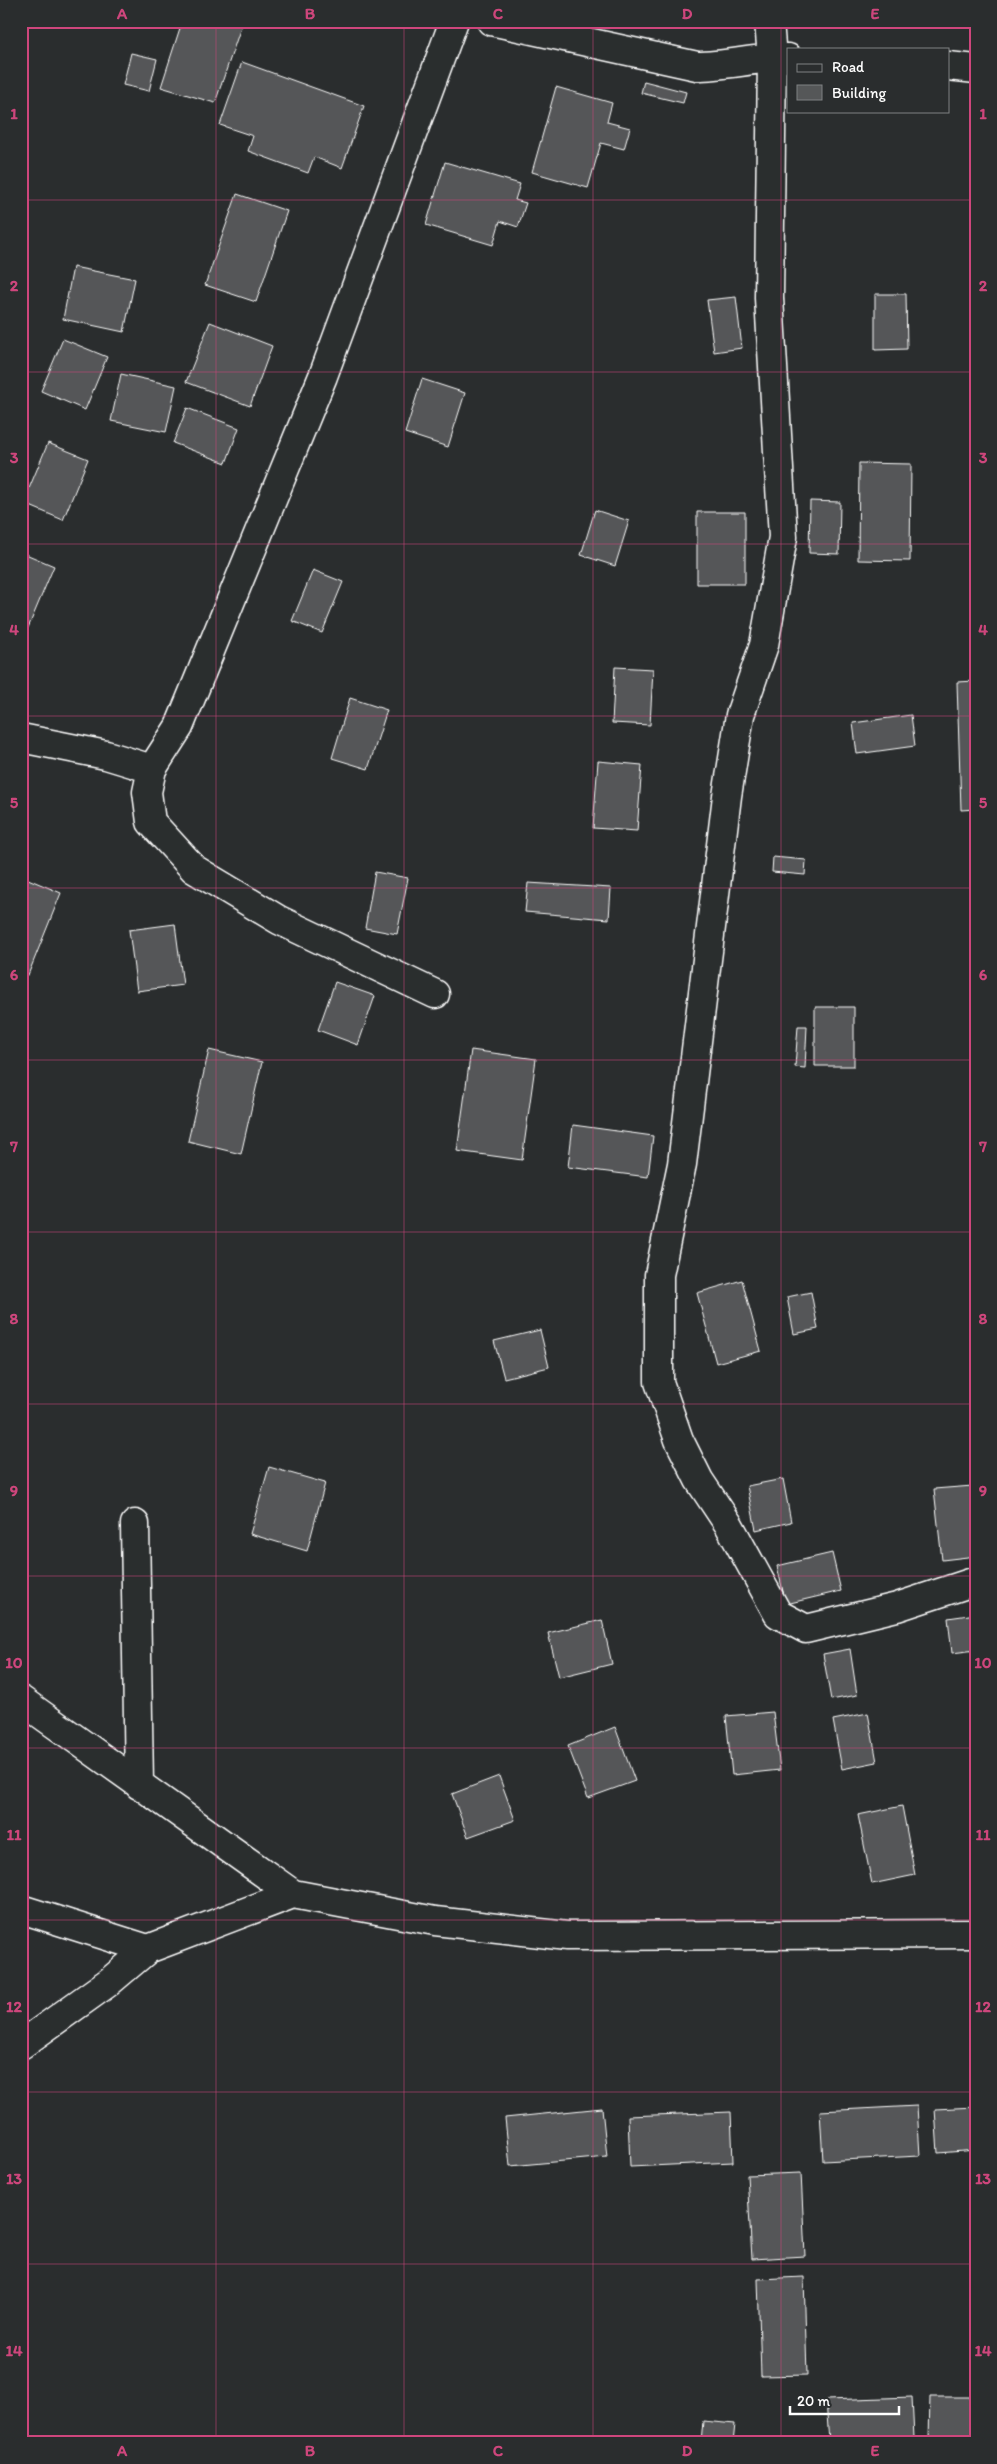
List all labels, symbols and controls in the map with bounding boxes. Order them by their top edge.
text: A [116,4,128,23]
text: B [305,4,316,23]
text: C [493,4,504,23]
text: D [682,4,693,23]
text: E [871,4,880,23]
legend [787,48,950,112]
text: Road [832,58,865,76]
text: Building [832,84,886,102]
text: 1 [10,104,18,123]
text: 1 [979,104,987,123]
text: 2 [10,276,19,295]
text: 2 [979,276,988,295]
text: 3 [10,448,19,467]
text: 3 [979,448,988,467]
text: 4 [9,620,19,639]
text: 4 [978,620,988,639]
text: 5 [10,793,19,812]
text: 5 [979,793,988,812]
text: 6 [10,965,19,984]
text: 6 [979,965,988,984]
text: 7 [9,1137,18,1156]
text: 7 [978,1137,987,1156]
text: 8 [10,1309,19,1328]
text: 8 [979,1309,988,1328]
text: 9 [10,1481,18,1500]
text: 9 [979,1481,987,1500]
text: 10 [5,1653,23,1672]
text: 10 [974,1653,992,1672]
text: 11 [7,1825,22,1844]
text: 11 [976,1825,991,1844]
text: 12 [6,1997,23,2016]
text: 12 [975,1997,992,2016]
text: 13 [6,2169,22,2188]
text: 13 [975,2169,991,2188]
text: 14 [5,2341,23,2360]
text: 14 [974,2341,992,2360]
scale bar [790,2384,898,2416]
text: 20 m [797,2392,831,2410]
text: A [116,2441,128,2460]
text: B [305,2441,316,2460]
text: C [493,2441,504,2460]
text: D [682,2441,693,2460]
text: E [871,2441,880,2460]

